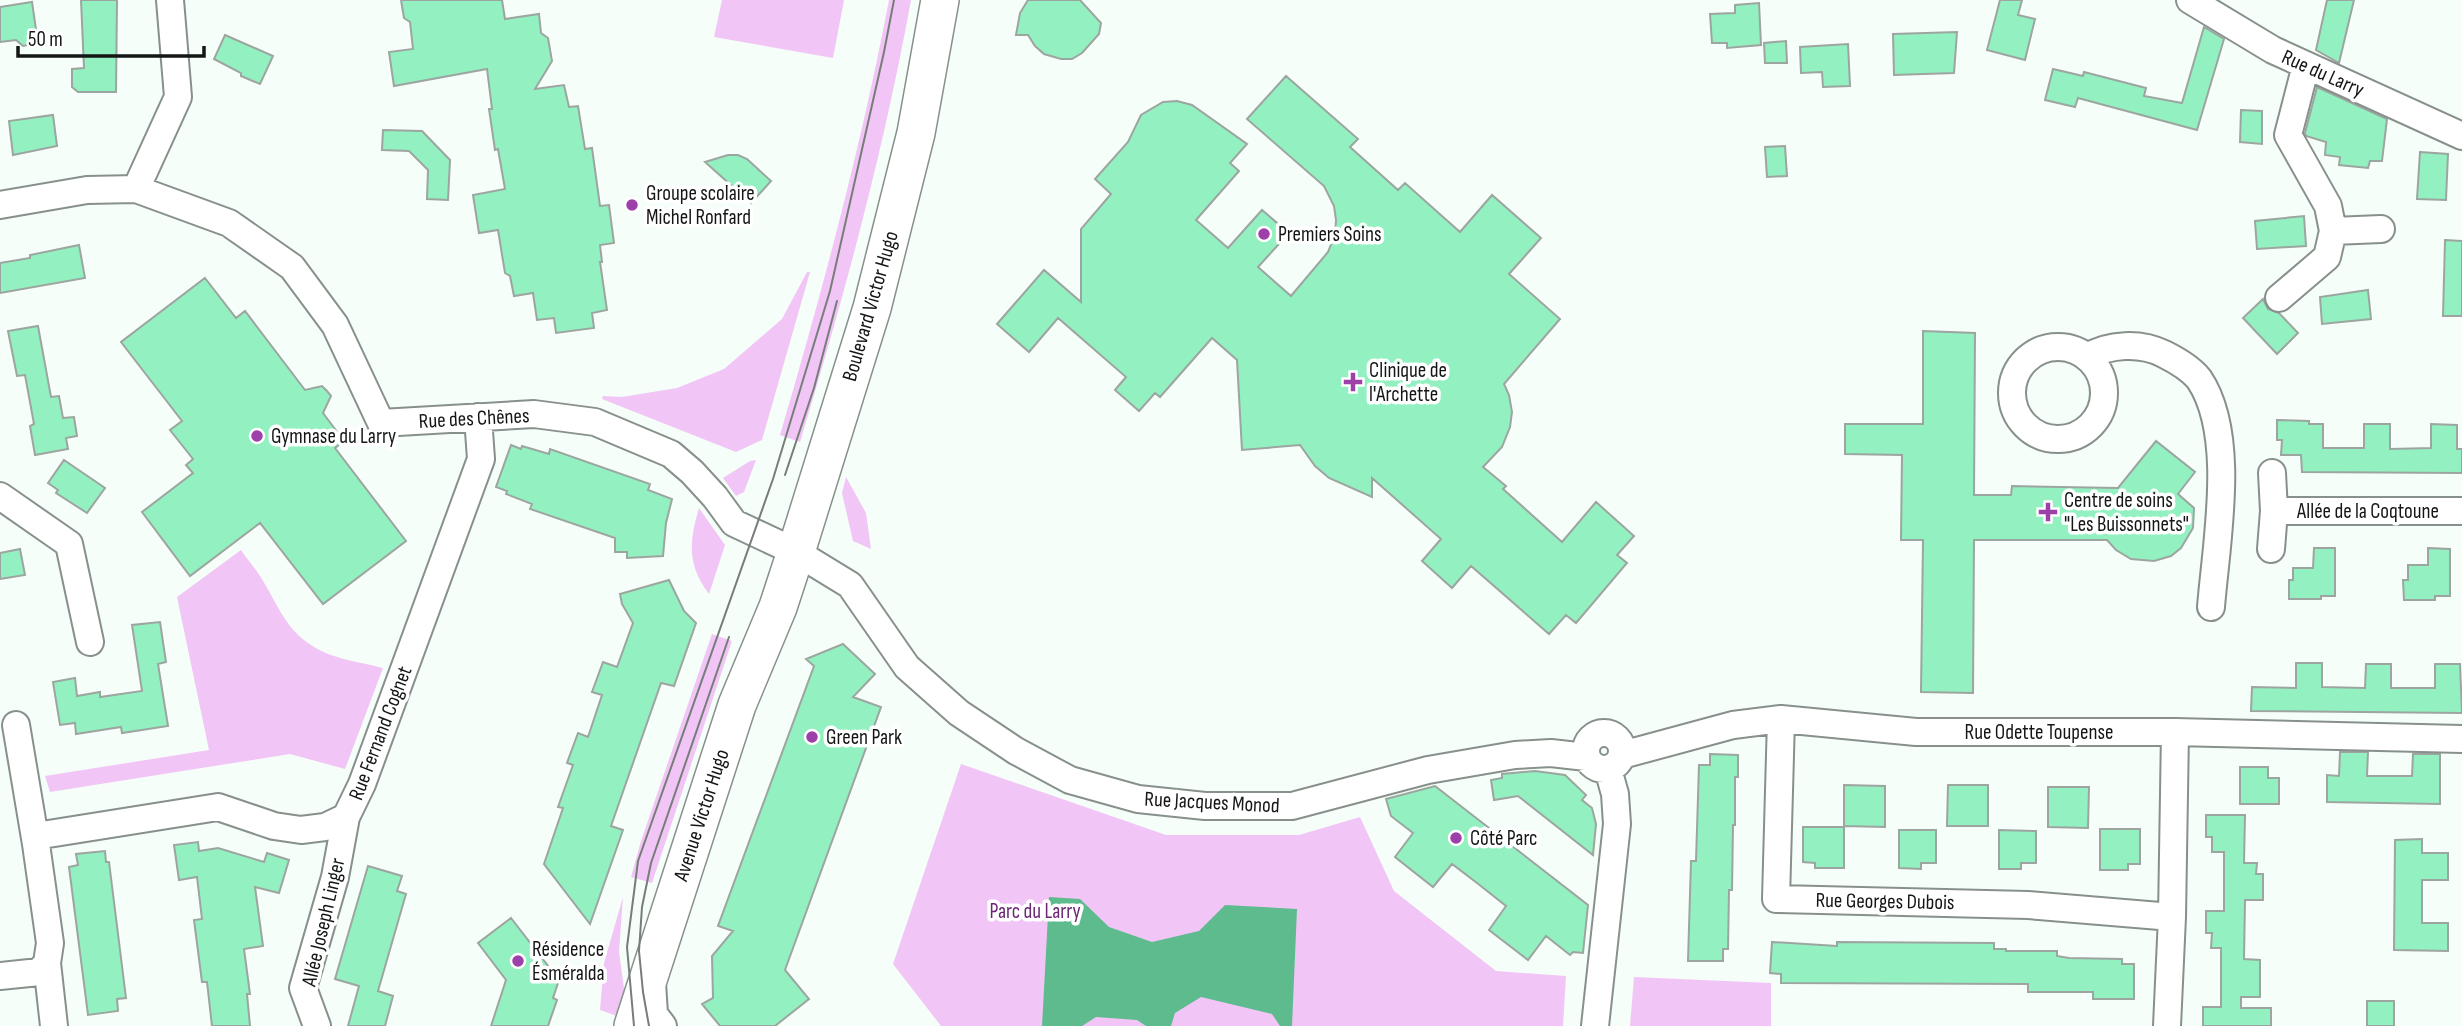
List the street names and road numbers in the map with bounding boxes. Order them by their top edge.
street label: Rue du Larry [2278,44,2368,103]
street label: Boulevard Victor Hugo [837,228,904,384]
street label: Rue des Chênes [418,403,530,434]
street label: Allée de la Coqtoune [2296,499,2439,524]
street label: Rue Fernand Cognet [343,663,417,804]
street label: Rue Odette Toupense [1965,720,2113,745]
street label: Avenue Victor Hugo [668,746,735,885]
street label: Rue Jacques Monod [1144,786,1280,819]
street label: Allée Joseph Linger [296,856,350,990]
street label: Rue Georges Dubois [1815,888,1955,915]

